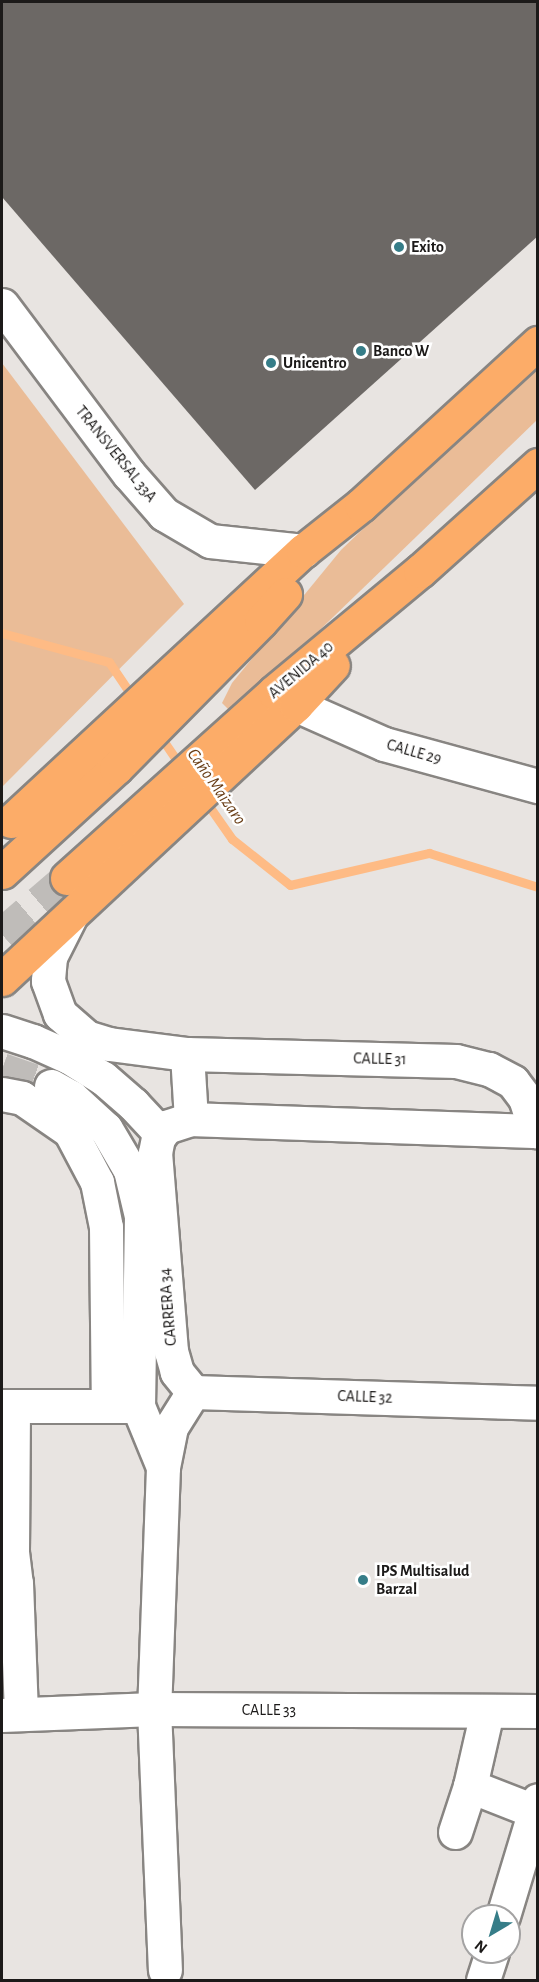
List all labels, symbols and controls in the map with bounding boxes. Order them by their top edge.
place label: Exito [411,237,444,257]
marker: Exito [392,240,406,254]
place label: Banco W [373,341,429,361]
marker: Banco W [354,344,368,358]
place label: Unicentro [283,353,347,373]
marker: Unicentro [264,356,278,370]
street label: TRANSVERSAL 33A [71,402,161,506]
street label: AVENIDA 40 [265,637,337,703]
street label: CALLE 29 [384,735,444,769]
water label: Caño Maizaro [182,745,250,829]
street label: CALLE 31 [353,1049,407,1069]
street label: CARRERA 34 [155,1267,181,1347]
street label: CALLE 32 [337,1386,393,1408]
place label: IPS Multisalud Barzal [376,1561,469,1599]
marker: IPS Multisalud Barzal [354,1571,372,1589]
street label: CALLE 33 [242,1700,296,1720]
north arrow [461,1904,521,1964]
text: N [472,1937,490,1956]

